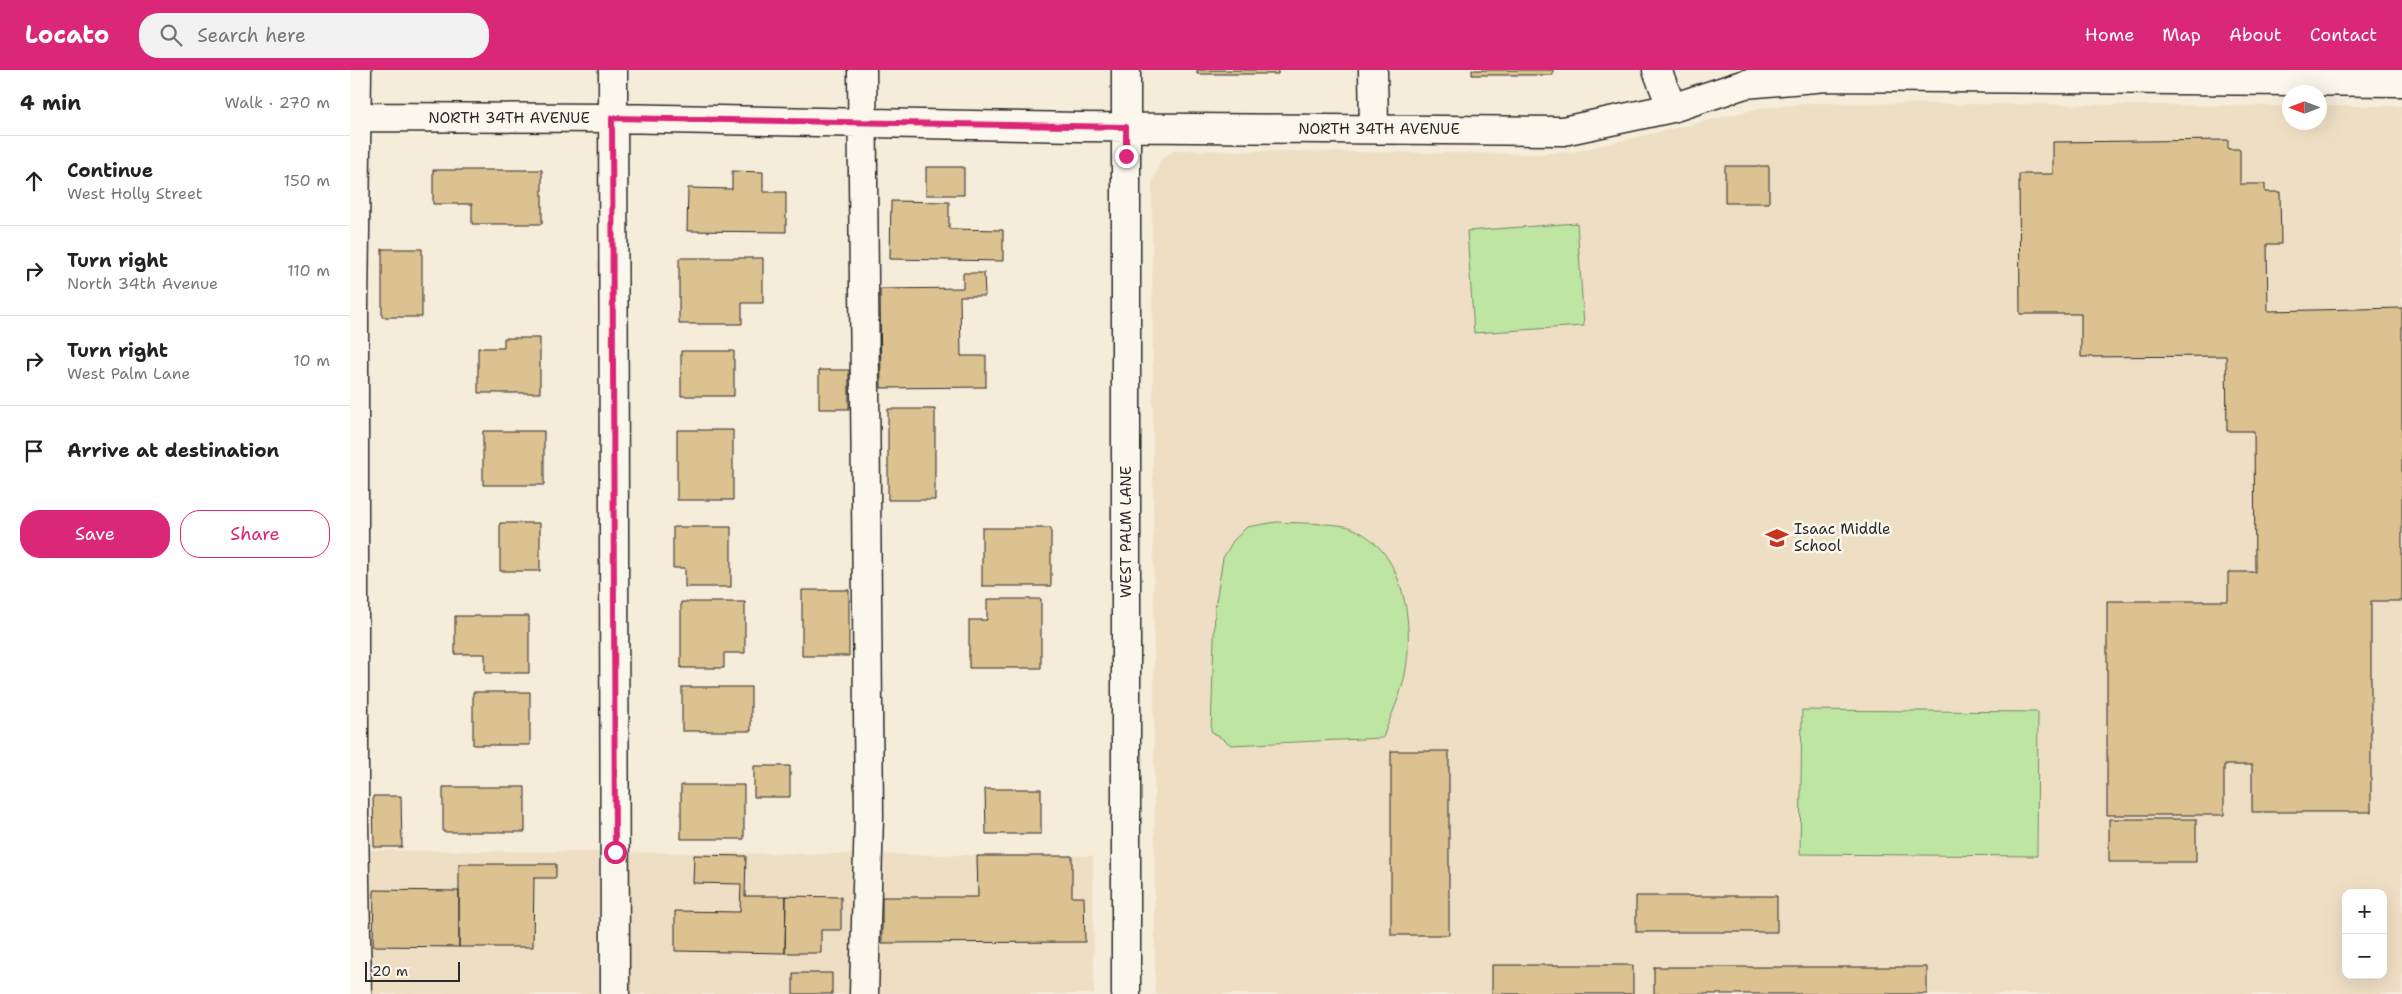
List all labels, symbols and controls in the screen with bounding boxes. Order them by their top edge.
search box [139,13,489,58]
text: Locato [25,19,109,51]
icon: search [157,21,185,49]
text: Search here [197,23,306,48]
text: Home [2085,23,2134,47]
text: Map [2162,23,2201,47]
text: About [2229,23,2282,47]
text: Contact [2310,23,2377,47]
north arrow [2282,85,2327,130]
text: 4 min [20,89,81,117]
text: Walk · 270 m [225,92,330,113]
street label: NORTH 34TH AVENUE [428,108,590,128]
street label: NORTH 34TH AVENUE [1298,119,1460,139]
route end [1115,145,1138,168]
text: Continue [67,158,153,183]
icon: ahead [20,167,48,195]
text: 150 m [283,170,330,191]
text: West Holly Street [67,183,203,204]
text: Turn right [67,248,168,273]
icon: right [20,257,48,285]
text: 110 m [287,260,330,281]
text: North 34th Avenue [67,273,218,294]
text: Turn right [67,338,168,363]
icon: right [20,347,48,375]
text: 10 m [293,350,330,371]
text: West Palm Lane [67,363,190,384]
icon: arrive [20,437,48,465]
text: Arrive at destination [67,438,279,463]
street label: WEST PALM LANE [1116,466,1136,598]
button: Save [20,510,170,558]
button: Share [180,510,330,558]
place label: Isaac Middle School [1794,519,1891,556]
school or university icon: Isaac Middle School [1764,525,1790,551]
route start [604,841,627,864]
map controls [2342,889,2387,979]
button: + [2342,889,2387,934]
button: − [2342,934,2387,979]
scale bar [365,959,460,982]
text: 20 m [372,962,408,980]

